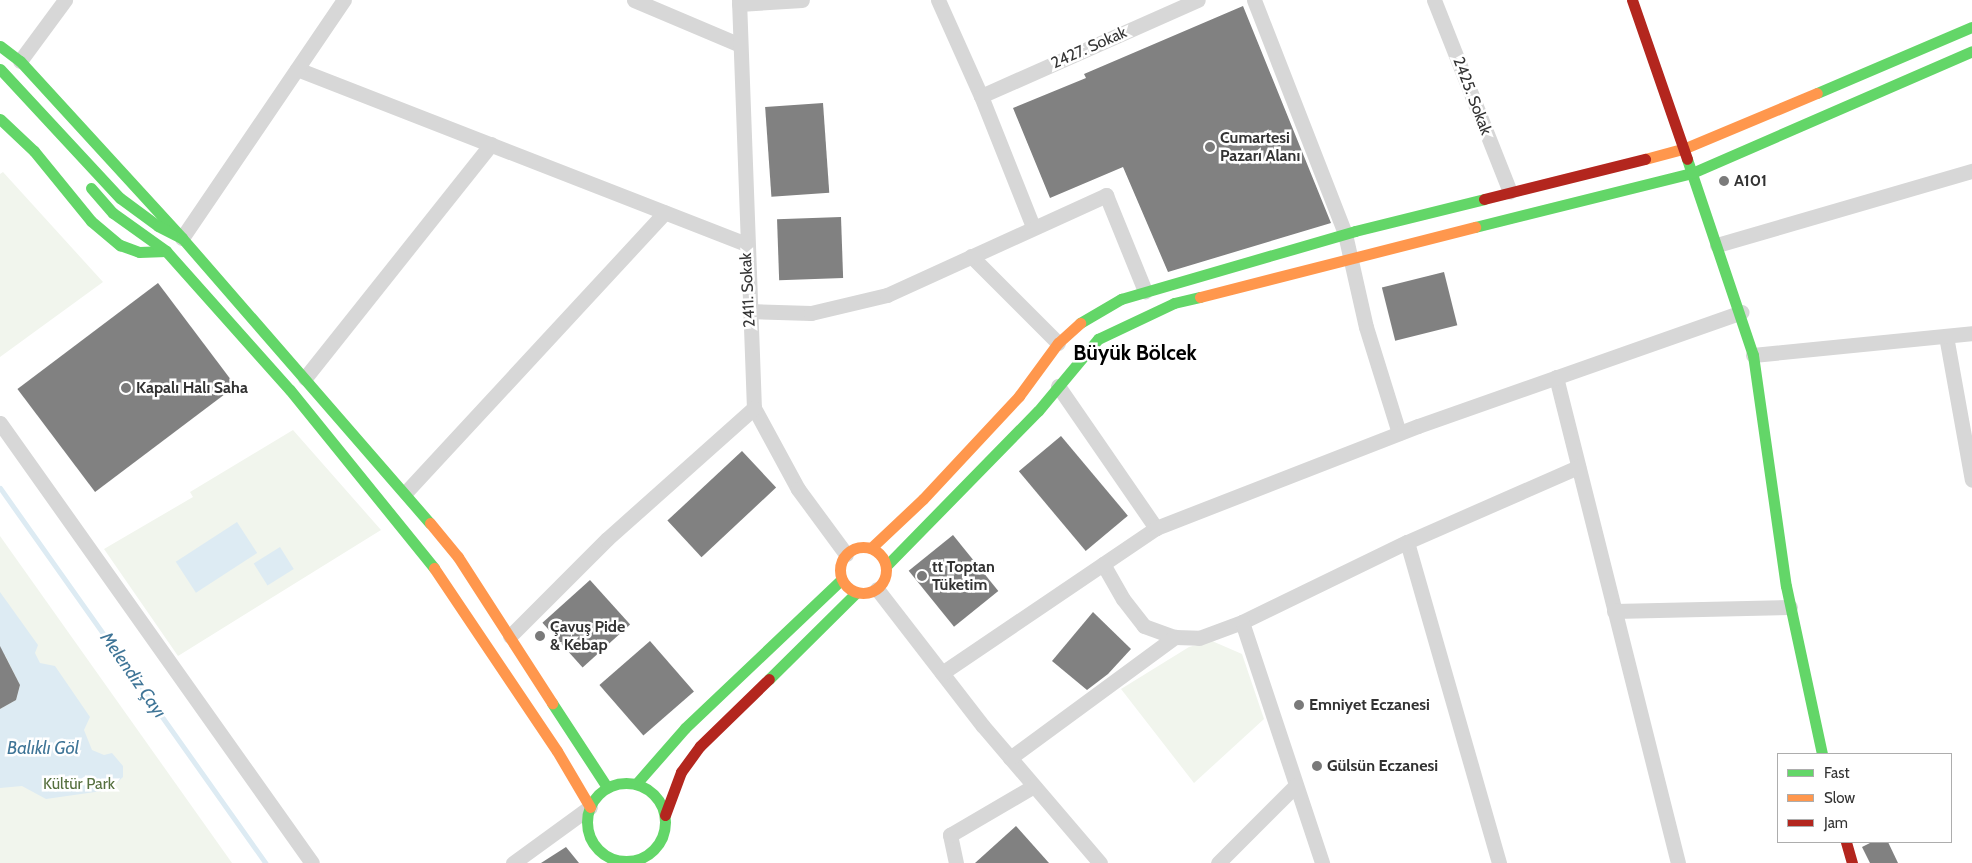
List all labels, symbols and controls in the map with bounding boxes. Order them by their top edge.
street label: 2427. Sokak [1048,23,1130,73]
street label: 2425. Sokak [1448,54,1496,138]
place label: Cumartesi Pazarı Alanı [1220,128,1300,166]
marker: Cumartesi Pazarı Alanı [1204,141,1216,153]
place label: A101 [1734,171,1767,191]
marker: A101 [1718,175,1730,187]
street label: 2411. Sokak [736,252,760,328]
district label: Büyük Bölcek [1073,340,1197,366]
place label: Kapalı Halı Saha [136,378,248,398]
marker: Kapalı Halı Saha [120,382,132,394]
place label: tt Toptan Tüketim [932,557,995,595]
marker: tt Toptan Tüketim [916,570,928,582]
place label: Çavuş Pide & Kebap [550,617,625,655]
water label: Melendiz Çayı [96,628,170,722]
marker: Çavuş Pide & Kebap [534,630,546,642]
place label: Emniyet Eczanesi [1309,695,1430,715]
marker: Emniyet Eczanesi [1293,699,1305,711]
water label: Balıklı Göl [7,737,79,759]
legend [1777,753,1952,843]
place label: Gülsün Eczanesi [1327,756,1438,776]
marker: Gülsün Eczanesi [1311,760,1323,772]
text: Fast [1824,764,1849,782]
park label: Kültür Park [43,774,115,794]
text: Slow [1824,789,1855,807]
text: Jam [1824,814,1848,832]

